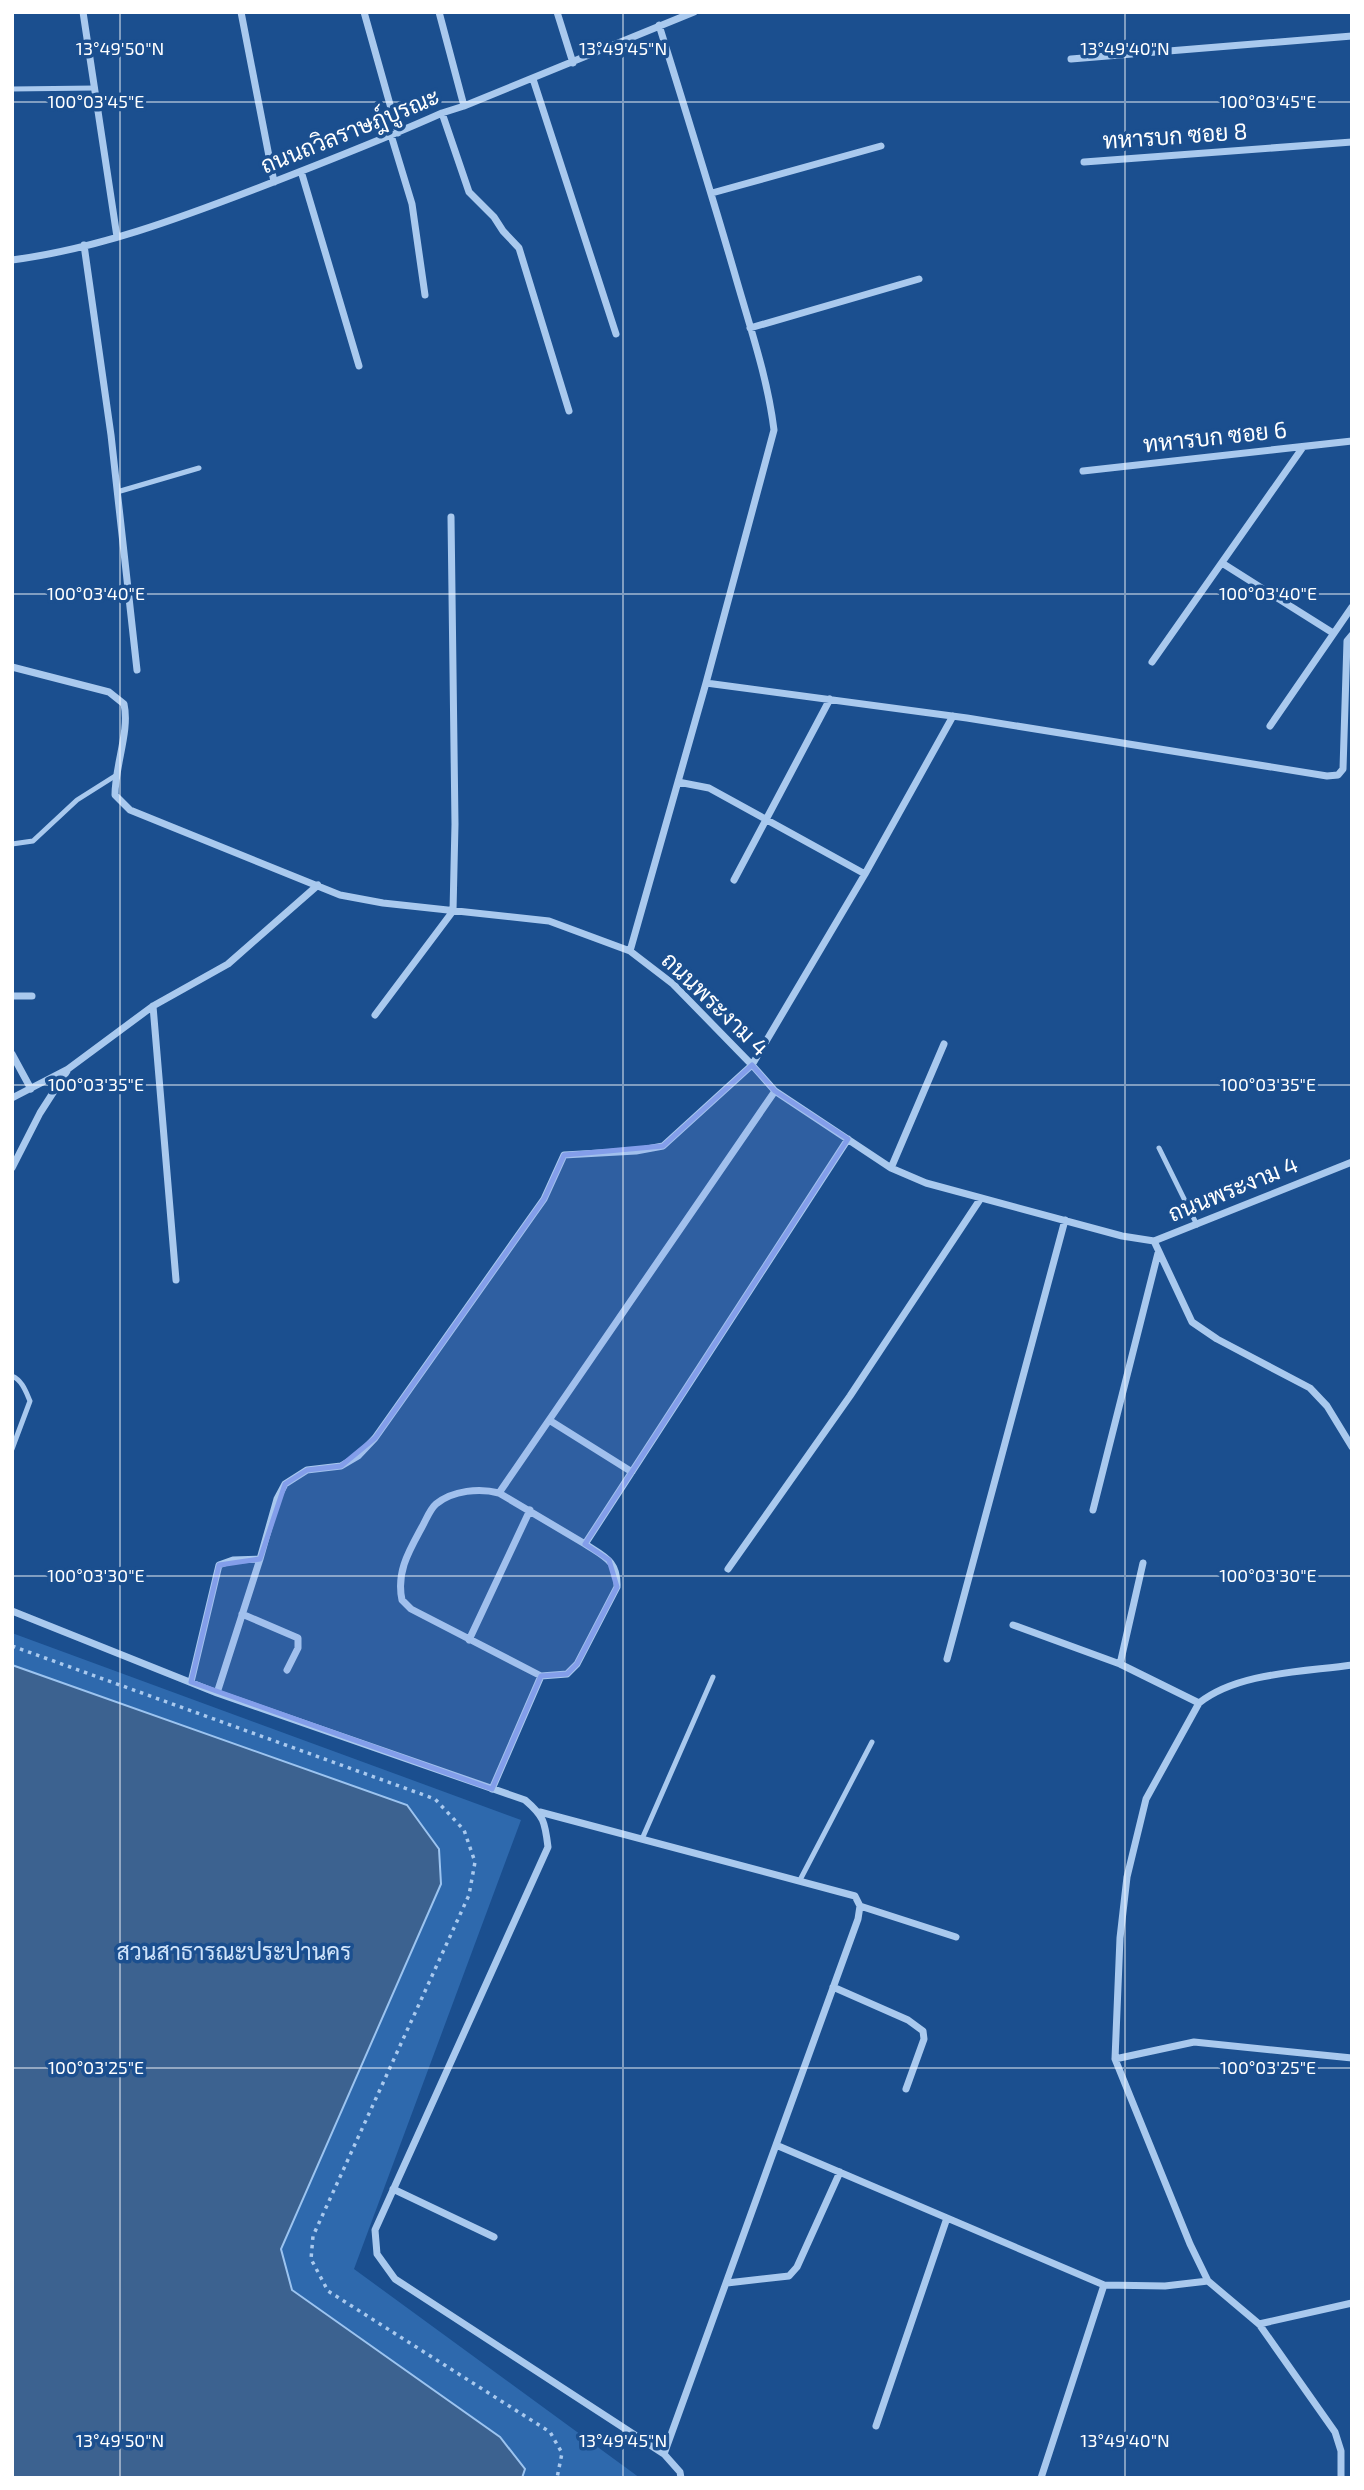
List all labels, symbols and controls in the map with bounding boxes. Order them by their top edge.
text: 13°49'50"N [76,37,164,59]
text: 13°49'45"N [579,37,667,59]
text: 13°49'40"N [1080,37,1170,59]
street label: ถนนถวิลราษฎ์บูรณะ [256,80,445,182]
text: 100°03'45"E [48,90,144,112]
text: 100°03'45"E [1220,90,1316,112]
street label: ทหารบก ซอย 8 [1102,116,1248,154]
street label: ทหารบก ซอย 6 [1142,415,1288,457]
text: 100°03'40"E [47,582,145,604]
text: 100°03'40"E [1219,582,1317,604]
street label: ถนนพระงาม 4 [656,945,775,1061]
text: 100°03'35"E [48,1073,144,1095]
text: 100°03'35"E [1220,1073,1316,1095]
street label: ถนนพระงาม 4 [1164,1149,1302,1227]
text: 100°03'30"E [47,1564,145,1586]
text: 100°03'30"E [1219,1564,1317,1586]
park label: สวนสาธารณะประปานคร [117,1937,351,1965]
text: 100°03'25"E [48,2056,144,2078]
text: 100°03'25"E [1220,2056,1316,2078]
text: 13°49'50"N [76,2429,164,2451]
text: 13°49'45"N [579,2429,667,2451]
text: 13°49'40"N [1080,2429,1170,2451]

